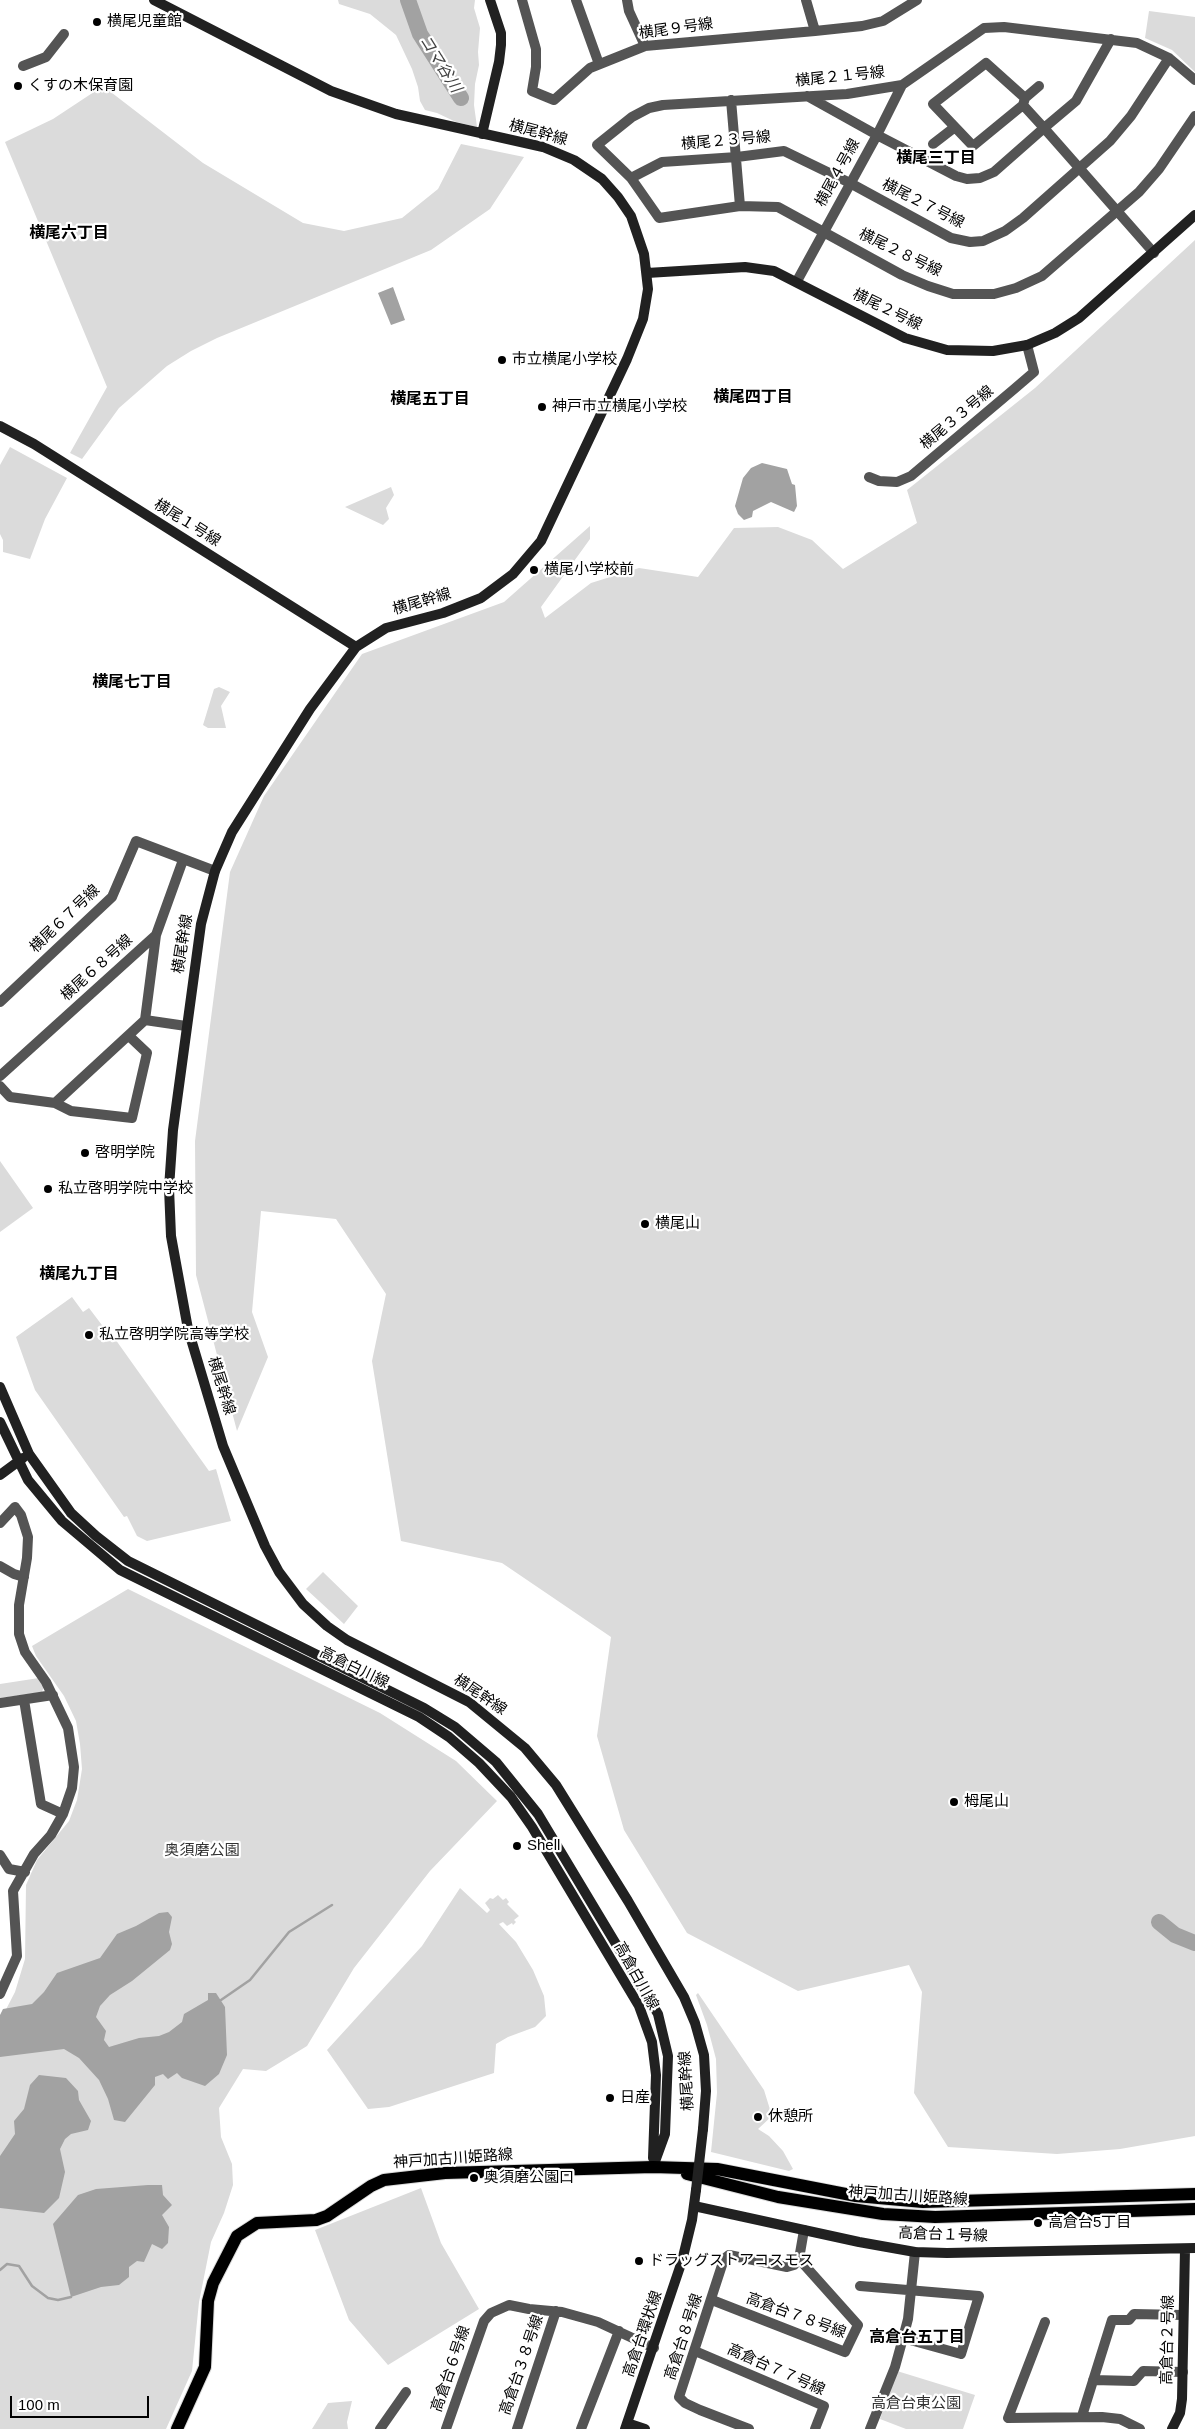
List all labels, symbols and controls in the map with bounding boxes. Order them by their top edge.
place label: 横尾児童館 [107,13,182,31]
street label: 横尾９号線 [638,15,714,43]
marker: 横尾児童館 [91,16,103,28]
water label: コマ谷川 [415,32,465,96]
street label: 横尾２１号線 [794,63,886,91]
place label: くすの木保育園 [28,77,133,95]
marker: くすの木保育園 [12,80,24,92]
street label: 横尾幹線 [507,117,569,149]
street label: 横尾２３号線 [680,128,772,154]
street label: 横尾４号線 [812,136,864,210]
district label: 横尾三丁目 [896,149,976,169]
street label: 横尾２７号線 [879,176,967,232]
district label: 横尾六丁目 [29,224,109,244]
street label: 横尾２８号線 [856,225,944,281]
street label: 横尾２号線 [849,285,925,335]
place label: 市立横尾小学校 [512,351,617,369]
marker: 市立横尾小学校 [496,354,508,366]
street label: 横尾３３号線 [917,382,997,454]
district label: 横尾四丁目 [713,388,793,408]
district label: 横尾五丁目 [390,390,470,410]
place label: 神戸市立横尾小学校 [552,398,687,416]
marker: 神戸市立横尾小学校 [536,401,548,413]
street label: 横尾１号線 [150,495,224,551]
place label: 横尾小学校前 [544,561,634,579]
marker: 横尾小学校前 [528,564,540,576]
street label: 横尾幹線 [391,585,453,619]
district label: 横尾七丁目 [92,673,172,693]
street label: 横尾６７号線 [26,881,104,957]
street label: 横尾幹線 [169,913,197,975]
street label: 横尾６８号線 [58,931,136,1005]
place label: 啓明学院 [95,1144,155,1162]
marker: 啓明学院 [79,1147,91,1159]
place label: 私立啓明学院中学校 [58,1180,193,1198]
marker: 私立啓明学院中学校 [42,1183,54,1195]
place label: 横尾山 [655,1215,700,1233]
marker: 横尾山 [639,1218,651,1230]
district label: 横尾九丁目 [39,1265,119,1285]
place label: 私立啓明学院高等学校 [99,1326,249,1344]
marker: 私立啓明学院高等学校 [83,1329,95,1341]
street label: 横尾幹線 [204,1355,238,1417]
street label: 高倉白川線 [316,1643,392,1693]
street label: 横尾幹線 [450,1671,510,1719]
place label: 栂尾山 [964,1793,1009,1811]
marker: 栂尾山 [948,1796,960,1808]
place label: Shell [527,1837,560,1855]
marker: Shell [511,1840,523,1852]
park label: 奥須磨公園 [165,1842,239,1860]
street label: 高倉白川線 [610,1939,662,2013]
street label: 横尾幹線 [676,2051,698,2111]
place label: 日産 [620,2089,650,2107]
marker: 日産 [604,2092,616,2104]
place label: 休憩所 [768,2108,813,2126]
marker: 休憩所 [752,2111,764,2123]
street label: 神戸加古川姫路線 [393,2146,513,2172]
place label: 奥須磨公園口 [484,2169,574,2187]
marker: 奥須磨公園口 [468,2172,480,2184]
street label: 神戸加古川姫路線 [848,2183,968,2209]
place label: 高倉台5丁目 [1048,2214,1131,2232]
marker: 高倉台5丁目 [1032,2217,1044,2229]
street label: 高倉台１号線 [898,2224,988,2246]
place label: ドラッグストアコスモス [649,2252,814,2270]
marker: ドラッグストアコスモス [633,2255,645,2267]
street label: 高倉台環状線 [620,2289,666,2379]
street label: 高倉台７８号線 [744,2290,848,2342]
street label: 高倉台８号線 [662,2291,706,2383]
street label: 高倉台２号線 [1158,2295,1178,2385]
street label: 高倉台３８号線 [496,2312,548,2418]
street label: 高倉台６号線 [428,2324,474,2414]
district label: 高倉台五丁目 [869,2328,965,2348]
street label: 高倉台７７号線 [724,2340,828,2400]
scale bar [12,2386,151,2418]
park label: 高倉台東公園 [871,2395,961,2413]
text: 100 m [18,2396,60,2413]

